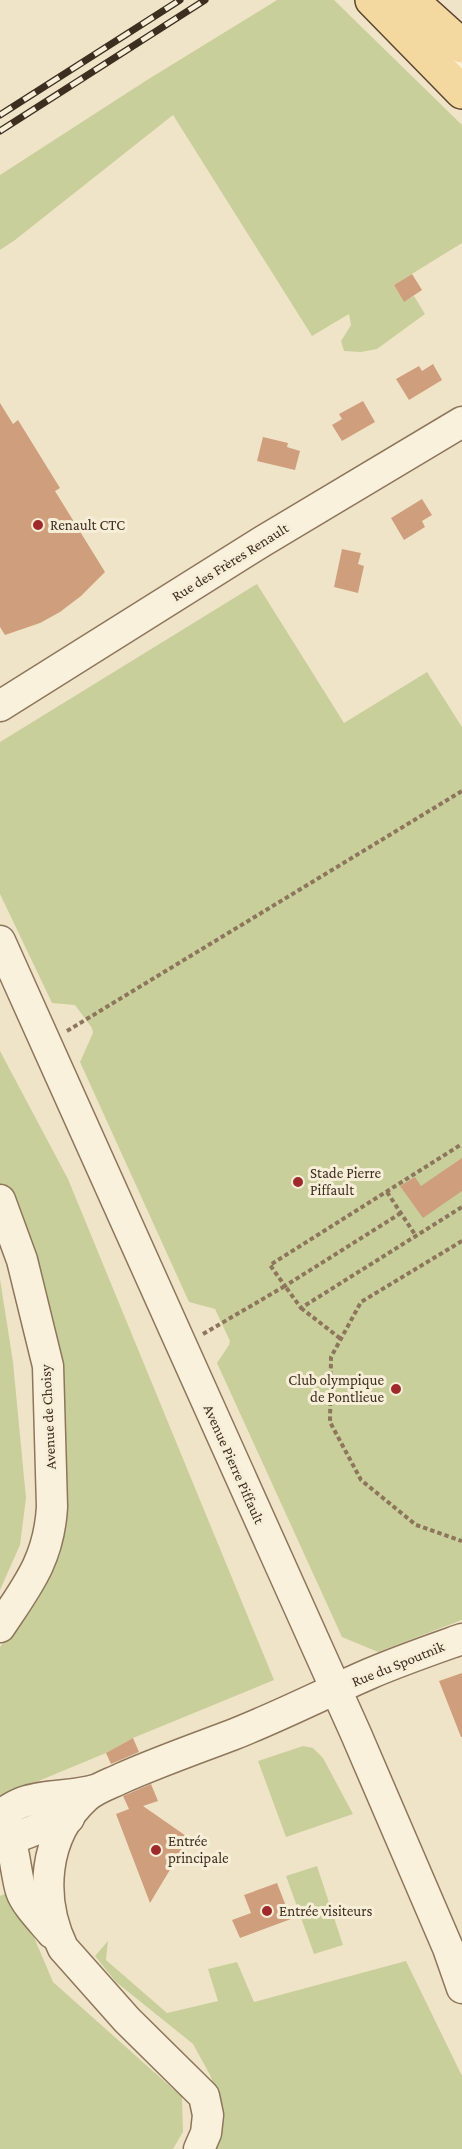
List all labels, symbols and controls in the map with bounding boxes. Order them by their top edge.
place label: Renault CTC [50,517,125,533]
marker: Renault CTC [31,518,45,532]
street label: Rue des Frères Renault [169,519,292,604]
place label: Stade Pierre Piffault [310,1165,382,1198]
marker: Stade Pierre Piffault [291,1175,305,1189]
street label: Avenue de Choisy [37,1364,60,1470]
place label: Club olympique de Pontlieue [288,1372,384,1405]
marker: Club olympique de Pontlieue [389,1382,403,1396]
street label: Avenue Pierre Piffault [200,1402,268,1527]
street label: Rue du Spoutnik [349,1638,448,1691]
place label: Entrée principale [168,1833,229,1867]
marker: Entrée principale [149,1843,163,1857]
place label: Entrée visiteurs [279,1903,372,1919]
marker: Entrée visiteurs [260,1904,274,1918]

